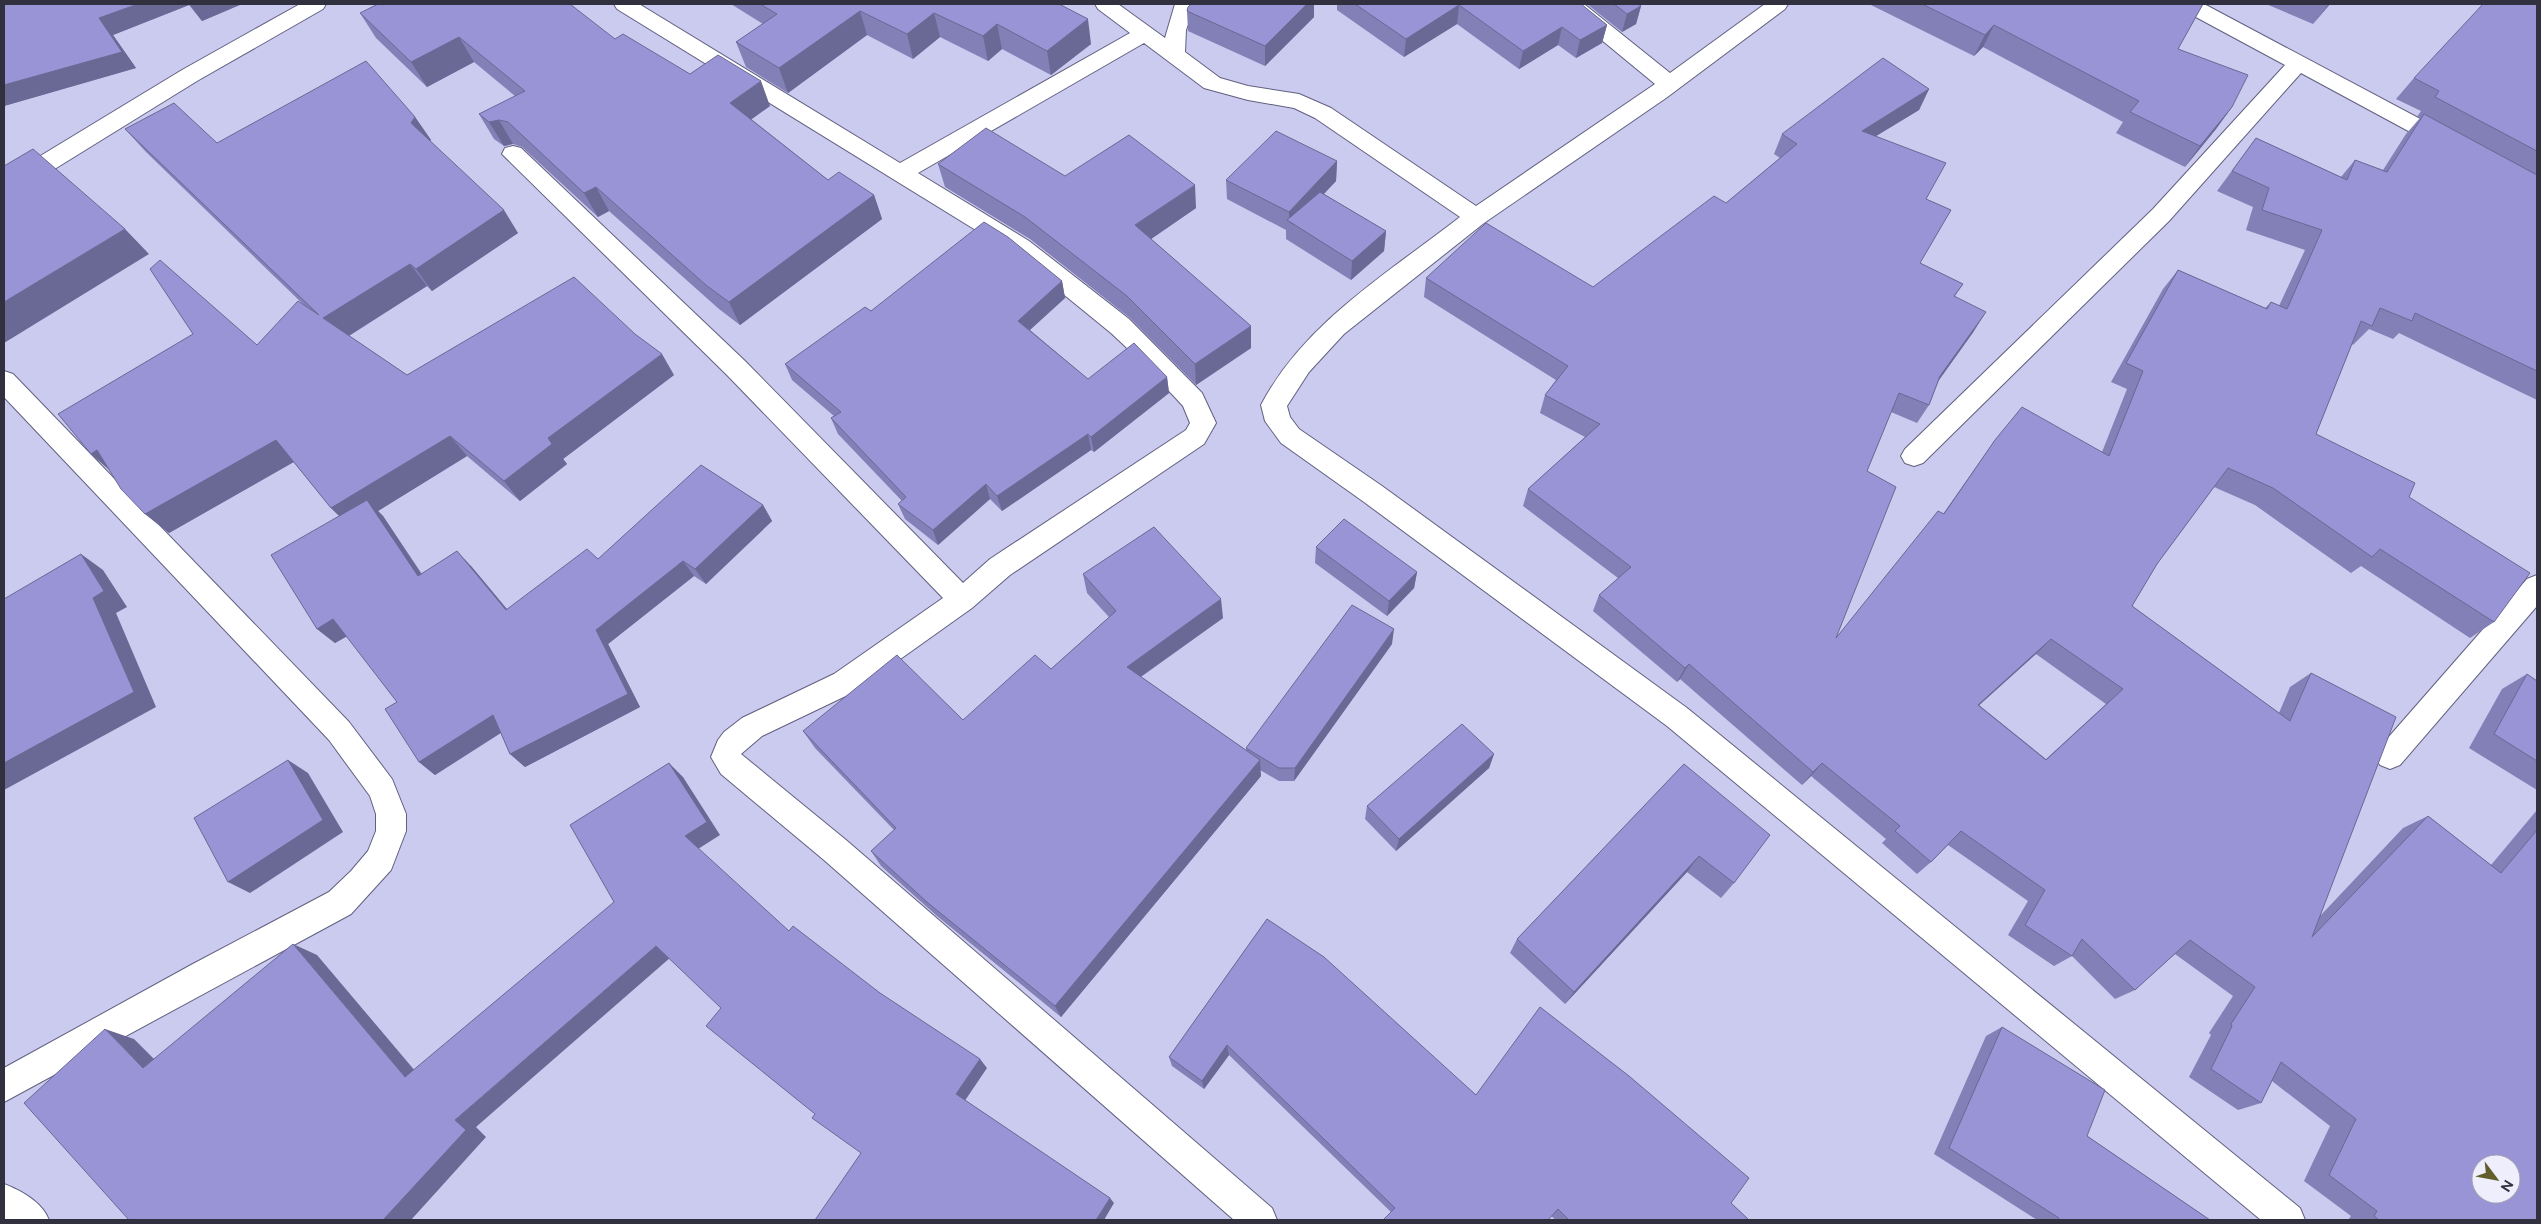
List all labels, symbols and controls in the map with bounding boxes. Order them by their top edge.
north arrow [2471,1154,2521,1204]
text: N [2497,1177,2517,1195]

